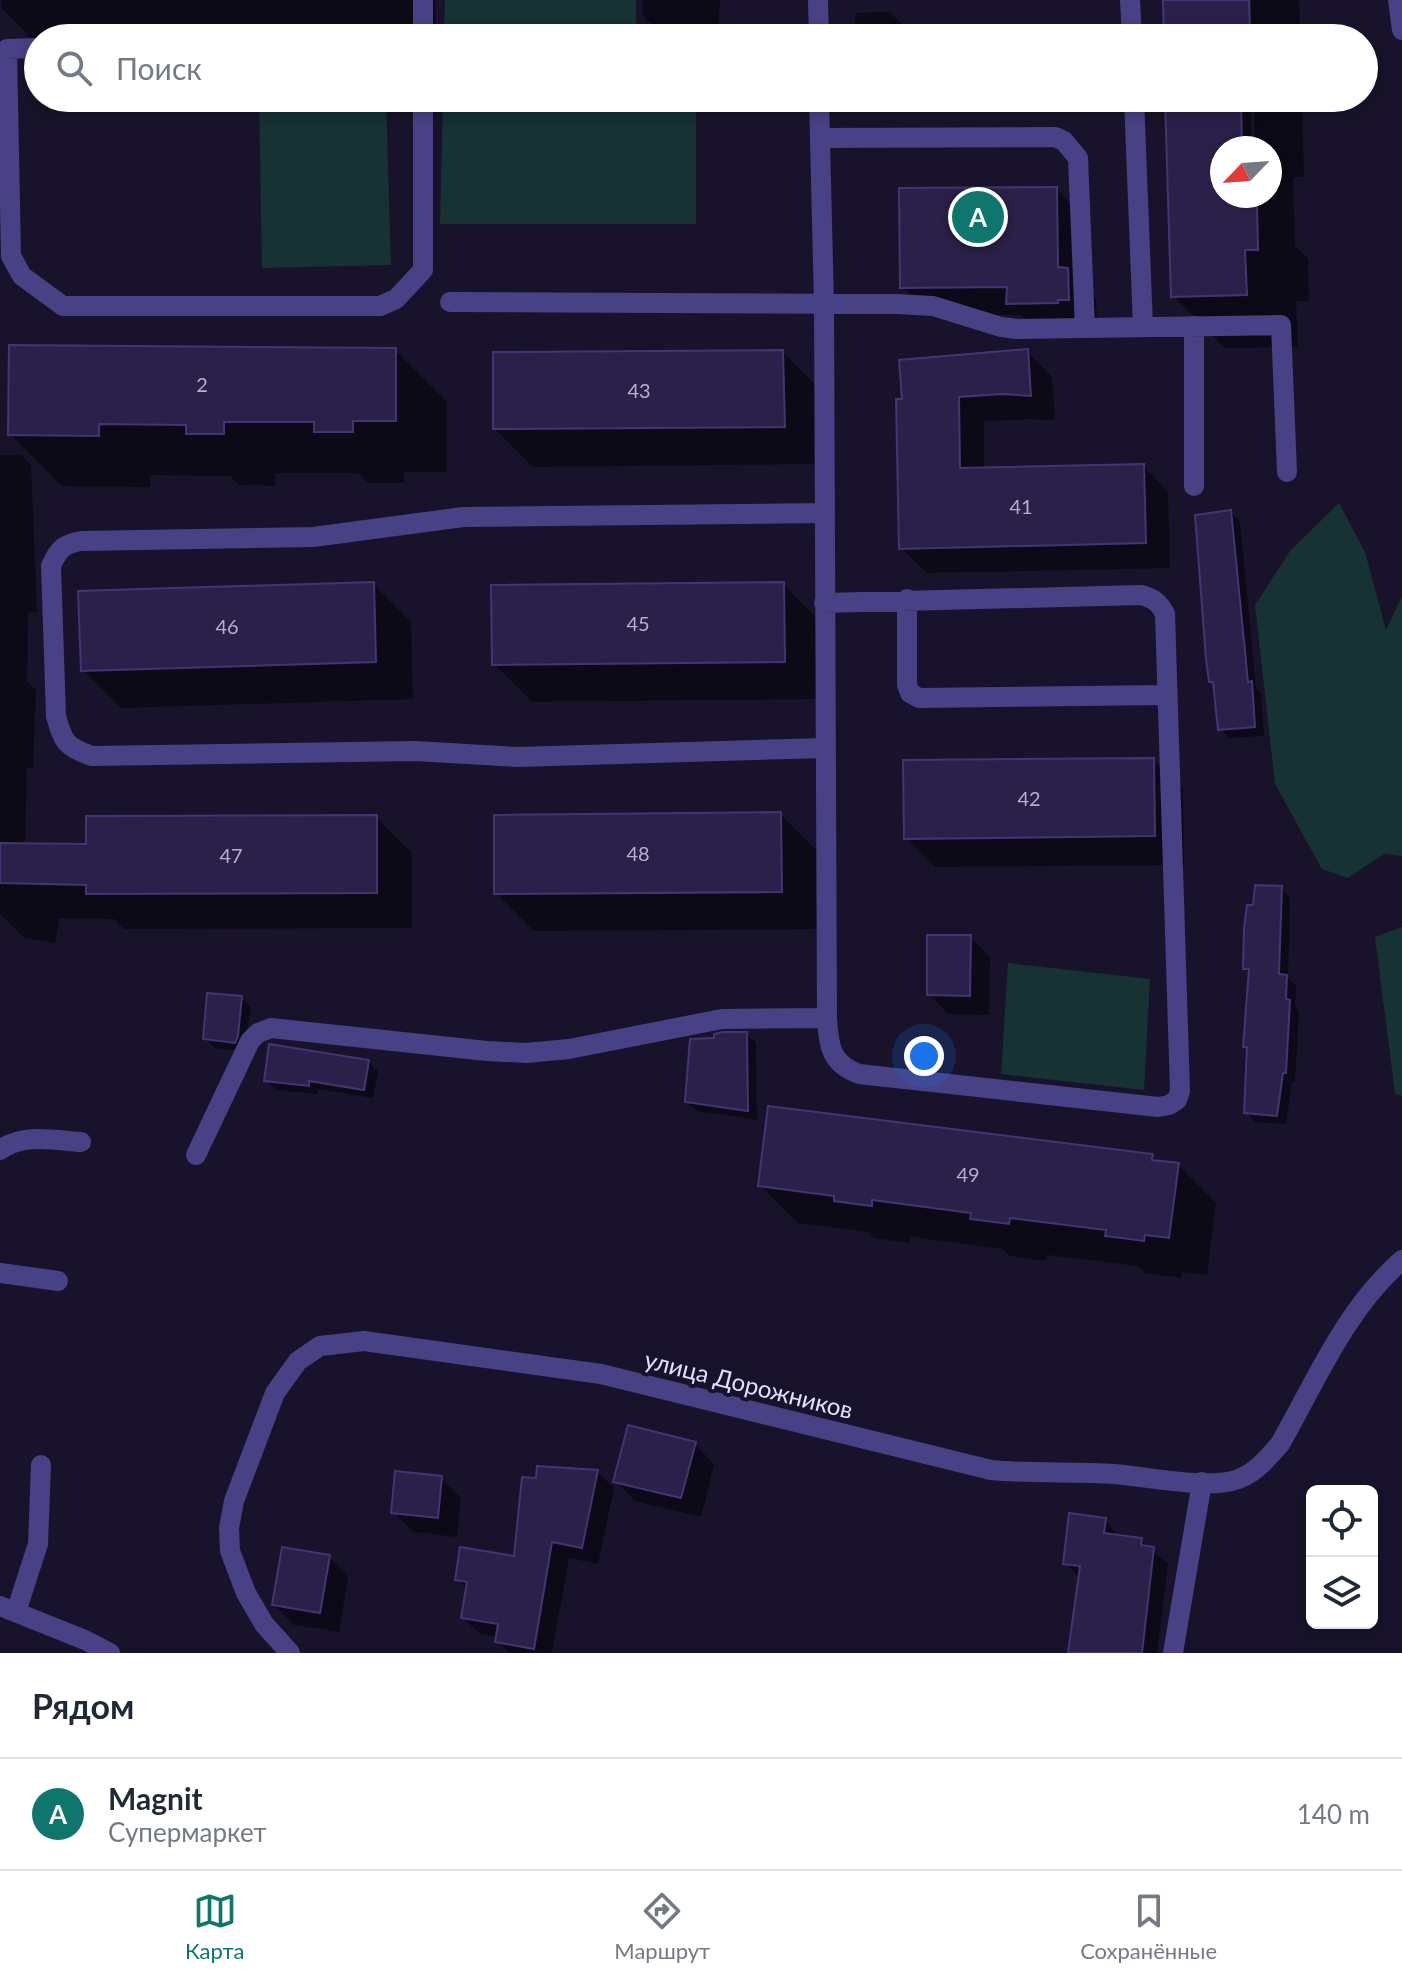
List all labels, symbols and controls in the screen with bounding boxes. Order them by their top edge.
search box [24,24,1378,112]
icon: search [52,46,96,90]
text: Поиск [116,50,202,86]
north arrow [1210,136,1282,208]
pin: A [952,187,1004,247]
house number: 2 [196,372,208,396]
house number: 43 [627,378,651,402]
house number: 41 [1009,494,1033,518]
house number: 45 [626,611,650,635]
house number: 46 [215,614,239,638]
house number: 42 [1017,786,1041,810]
house number: 48 [626,841,650,865]
house number: 47 [219,843,243,867]
your location [904,1036,944,1076]
house number: 49 [956,1162,980,1186]
street label: улица Дорожников [642,1344,856,1424]
map controls [1306,1485,1378,1629]
button: locate [1306,1485,1378,1557]
button: layers [1306,1557,1378,1629]
text: Рядом [32,1685,134,1726]
text: Magnit [108,1780,203,1816]
text: A [49,1798,67,1830]
text: 140 m [1297,1798,1370,1830]
text: Супермаркет [108,1816,267,1848]
tab: Карта [185,1889,244,1964]
tab: Маршрут [614,1889,710,1964]
tab: Сохранённые [1080,1889,1217,1964]

